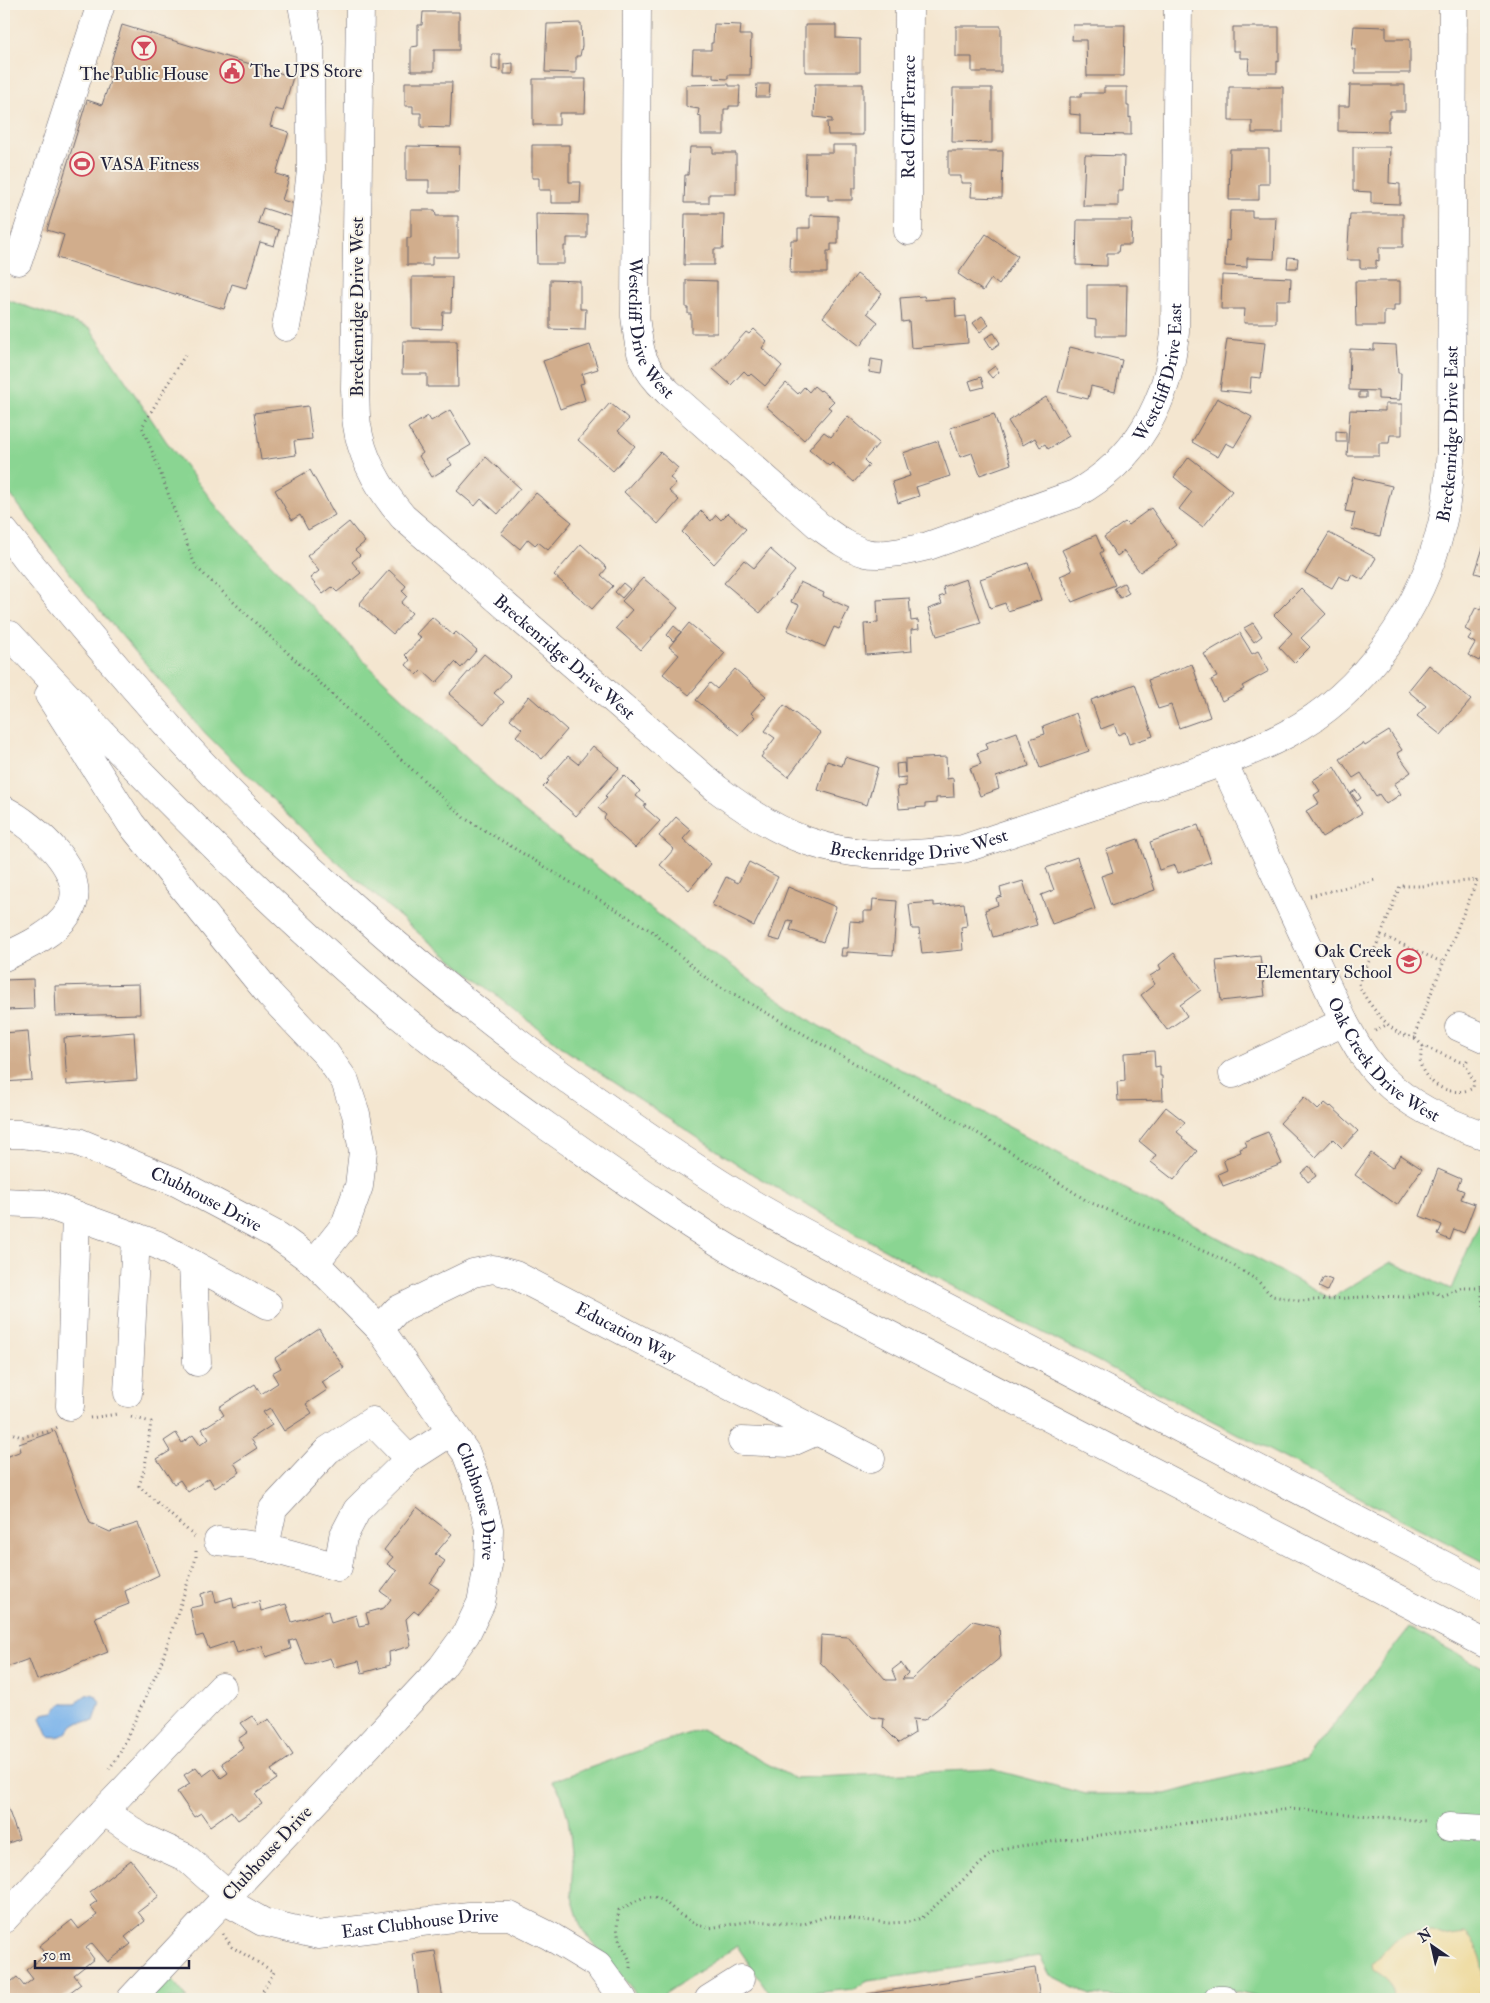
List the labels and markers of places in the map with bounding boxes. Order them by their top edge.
bar icon: The Public House [131,35,157,61]
public building icon: The UPS Store [219,58,245,84]
place label: The UPS Store [250,60,363,83]
place label: The Public House [79,63,209,86]
sports icon: VASA Fitness [69,151,95,177]
place label: VASA Fitness [100,153,199,176]
place label: Oak Creek Elementary School [1256,940,1392,984]
school or university icon: Oak Creek Elementary School [1396,948,1422,974]

